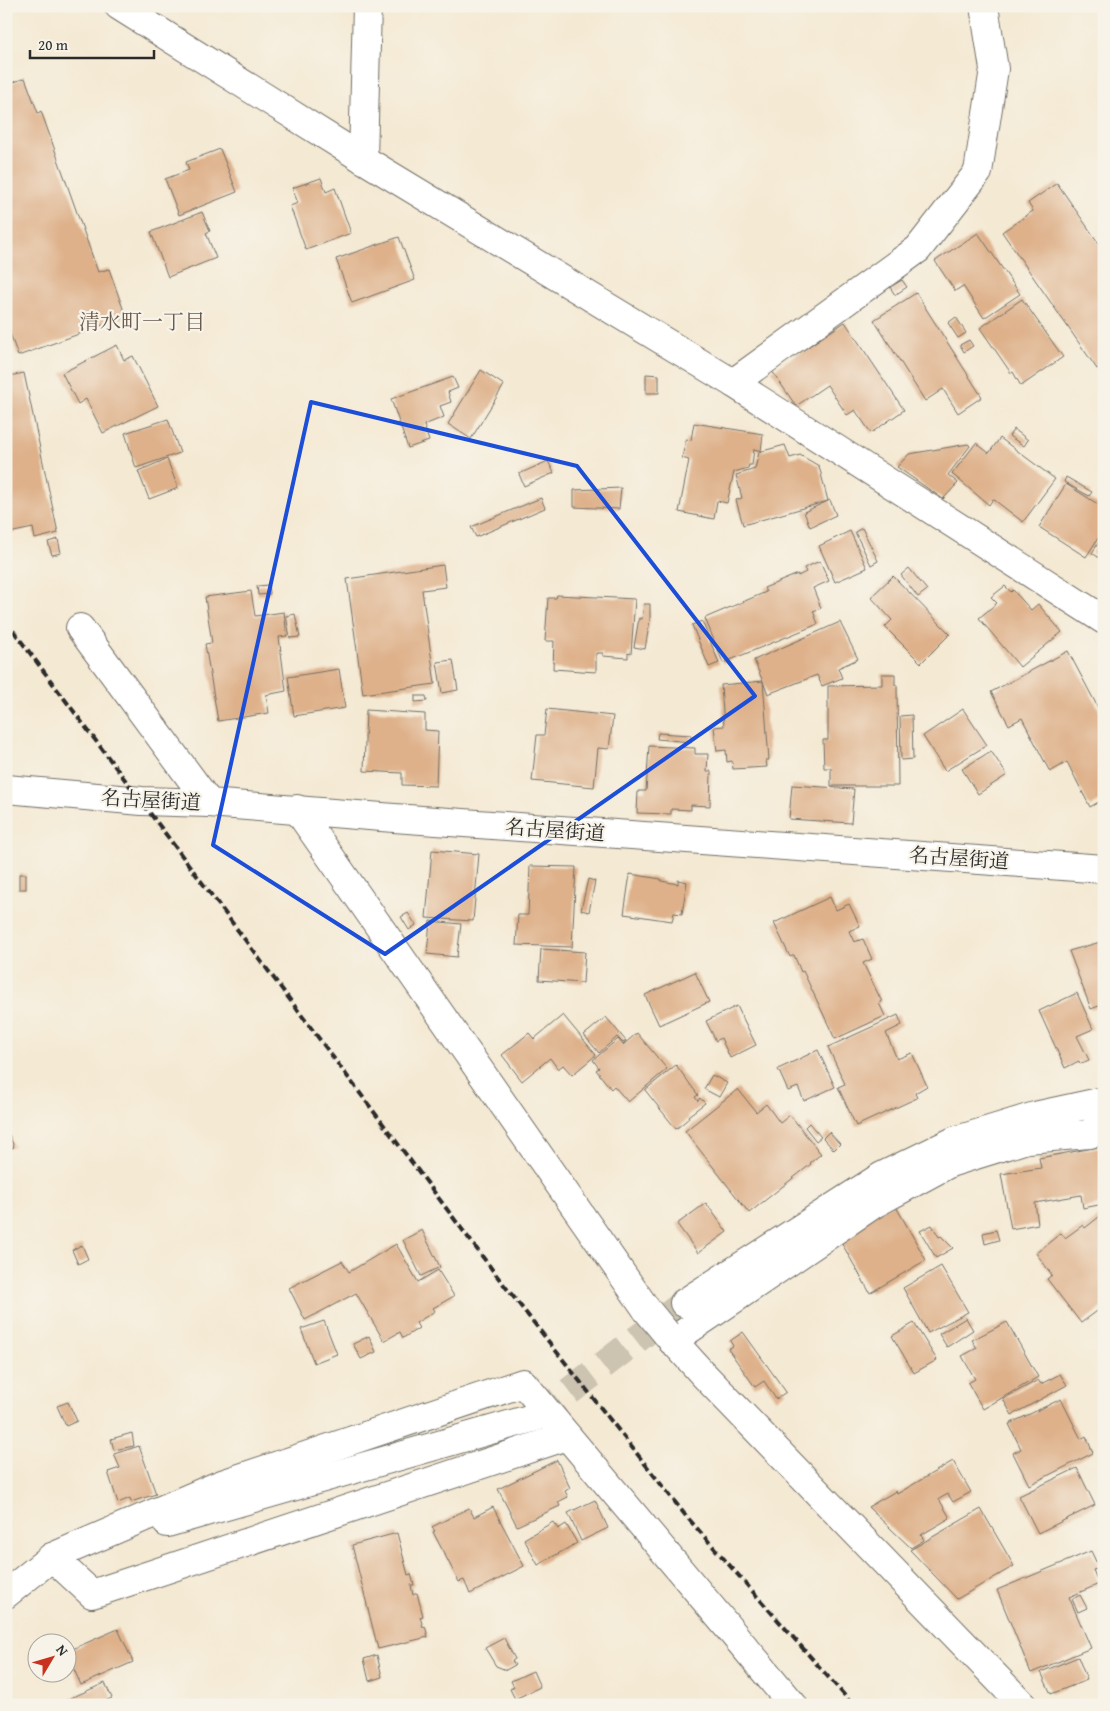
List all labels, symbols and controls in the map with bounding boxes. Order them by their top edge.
scale bar [30,28,154,60]
text: 20 m [38,34,69,55]
district label: 清水町一丁目 [79,306,205,337]
street label: 名古屋街道 [100,782,202,817]
street label: 名古屋街道 [504,812,606,847]
street label: 名古屋街道 [908,840,1010,875]
north arrow [28,1634,78,1684]
text: N [51,1640,73,1660]

